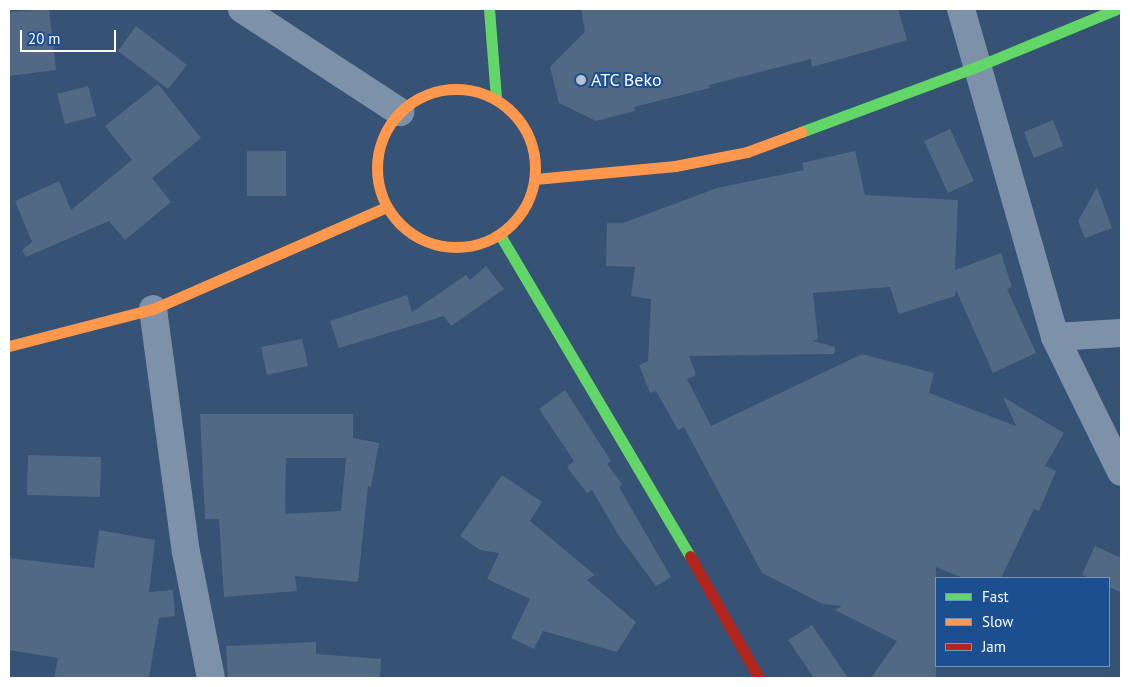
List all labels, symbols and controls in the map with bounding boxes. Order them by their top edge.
scale bar [22,20,119,52]
text: 20 m [28,29,61,48]
place label: ATC Beko [591,69,662,91]
marker: ATC Beko [575,74,587,86]
legend [935,577,1110,667]
text: Fast [982,587,1009,606]
text: Slow [982,612,1013,631]
text: Jam [982,637,1006,656]

